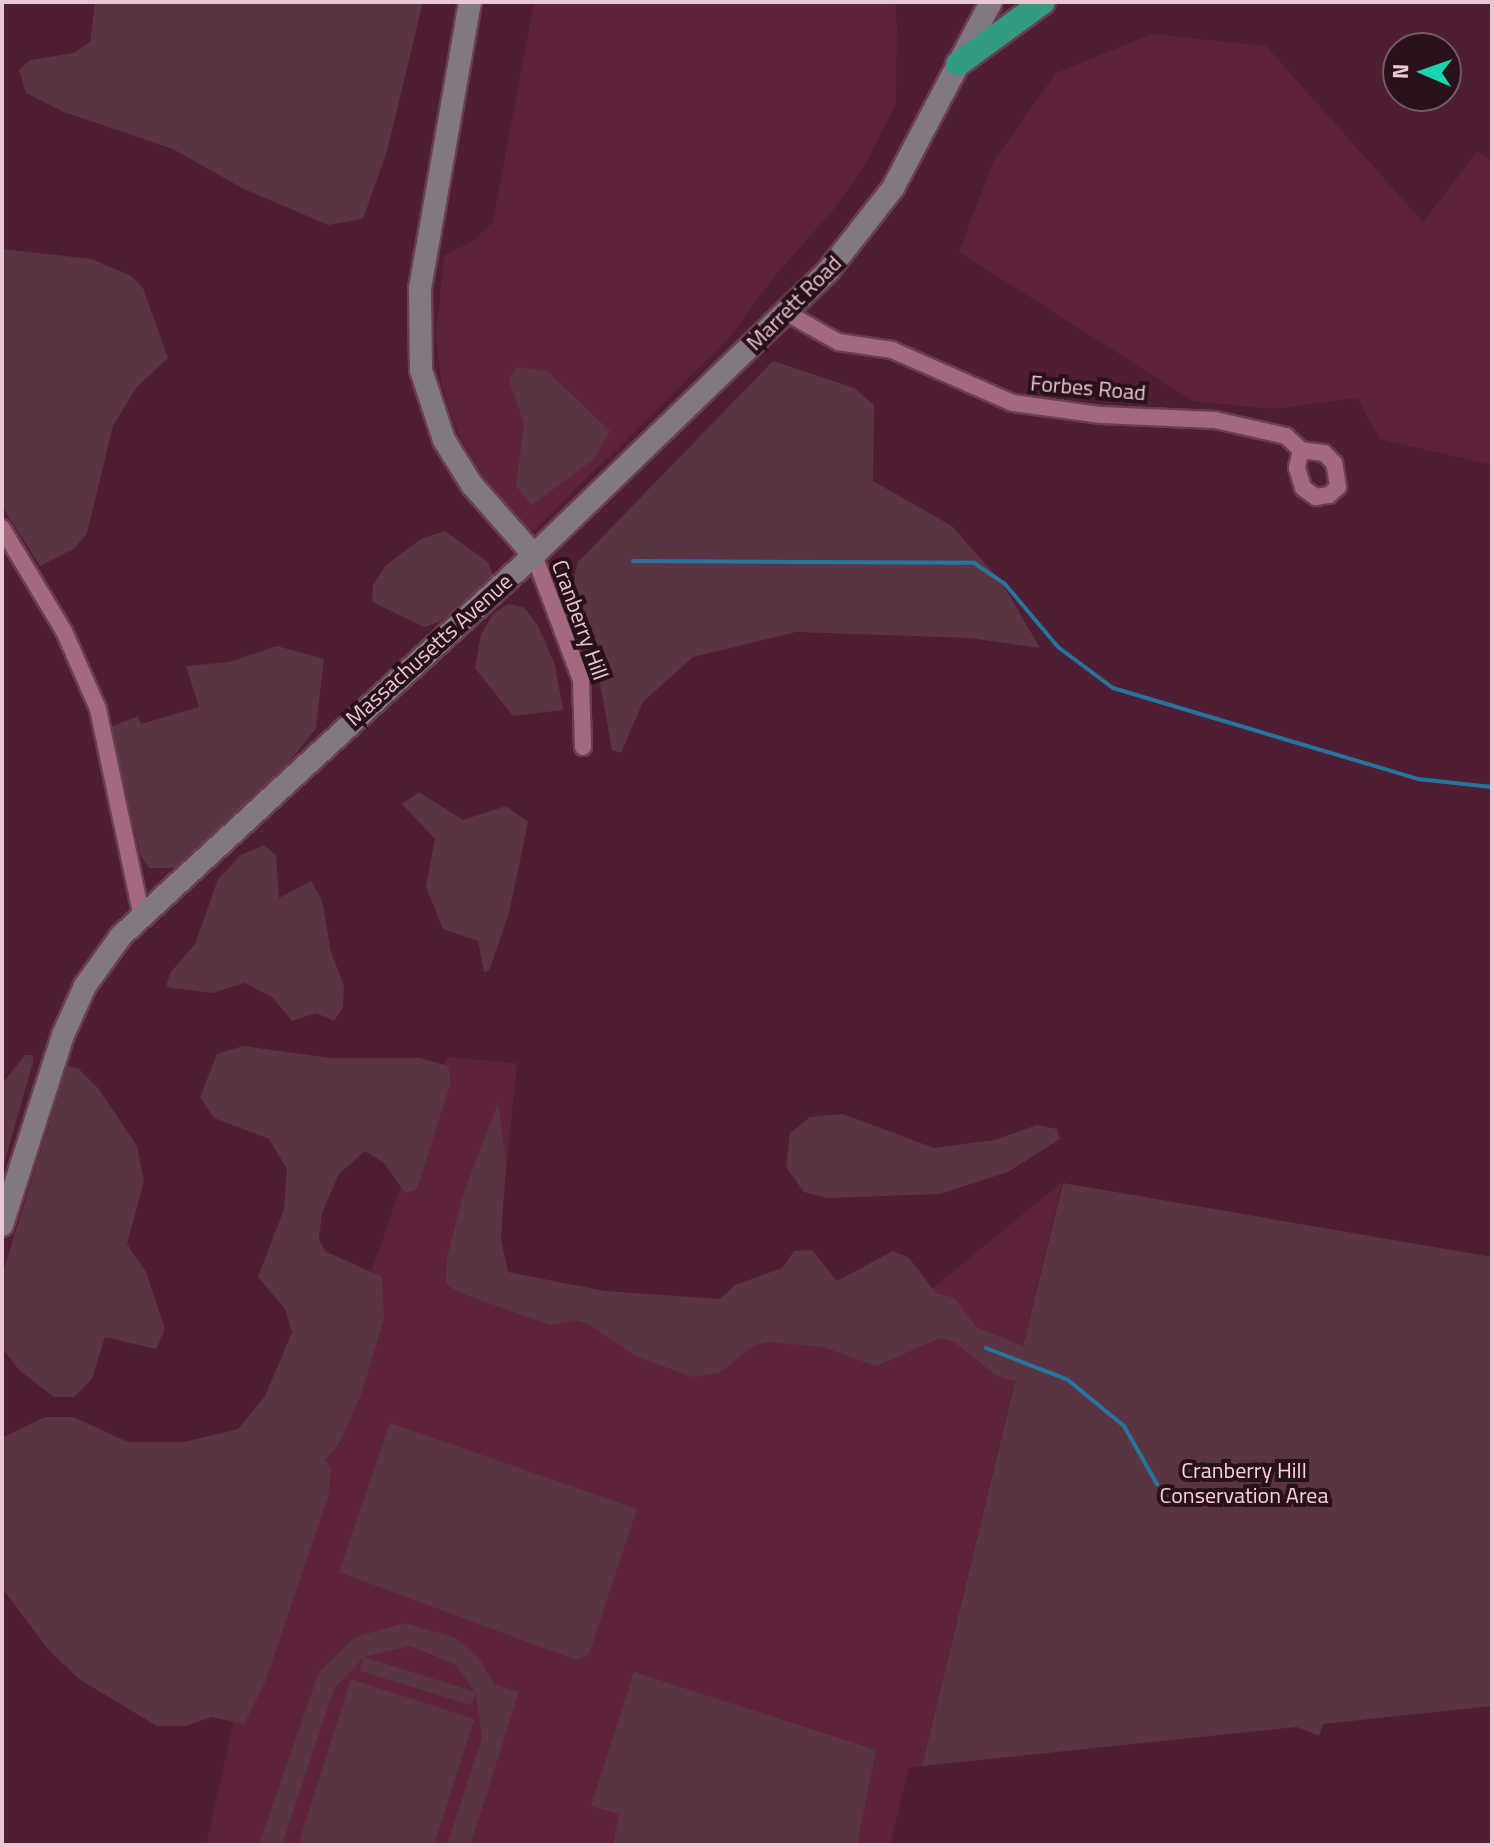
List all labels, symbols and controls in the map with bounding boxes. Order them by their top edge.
north arrow [1382,32,1462,112]
text: N [1383,63,1417,79]
street label: Marrett Road [741,250,847,356]
street label: Forbes Road [1029,370,1147,406]
street label: Cranberry Hill [546,557,614,683]
street label: Massachusetts Avenue [340,568,518,732]
park label: Cranberry Hill Conservation Area [1159,1457,1329,1508]

